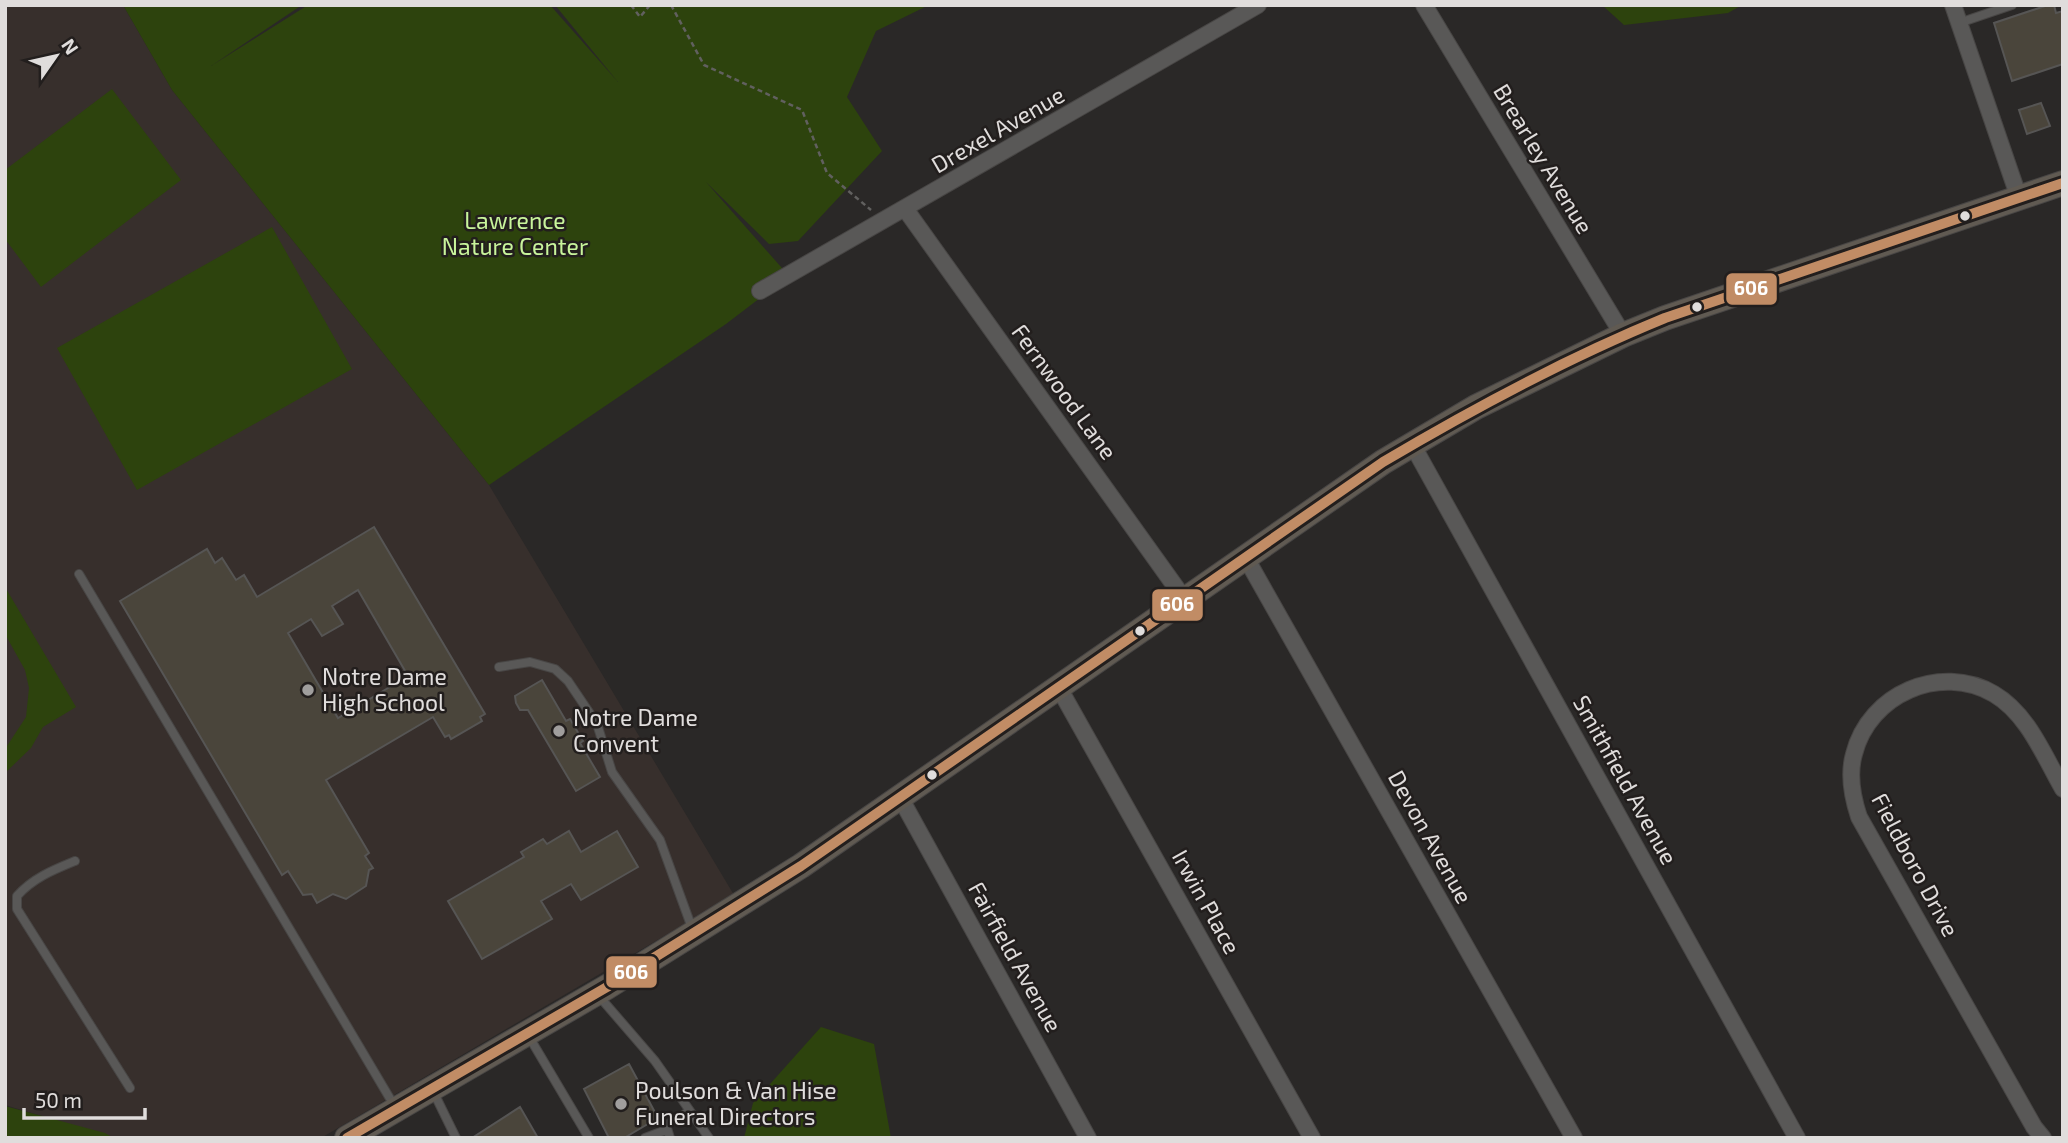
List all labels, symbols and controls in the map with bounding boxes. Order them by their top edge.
north arrow [21,21,91,91]
text: N [57,34,84,58]
street label: Brearley Avenue [1488,78,1600,238]
street label: Drexel Avenue [926,80,1069,178]
park label: Lawrence Nature Center [442,206,588,260]
unlabelled marker [1958,209,1972,223]
line badge: 606 [1725,272,1778,306]
text: 606 [1734,276,1768,299]
unlabelled marker [1690,300,1704,314]
street label: Fernwood Lane [1006,318,1123,465]
line badge: 606 [1151,588,1204,622]
text: 606 [1160,592,1194,615]
unlabelled marker [1133,624,1147,638]
place label: Notre Dame High School [322,662,447,716]
marker: Notre Dame High School [300,682,316,698]
street label: Smithfield Avenue [1568,690,1684,869]
place label: Notre Dame Convent [573,703,698,757]
marker: Notre Dame Convent [551,723,567,739]
street label: Devon Avenue [1383,765,1479,908]
unlabelled marker [925,768,939,782]
street label: Fieldboro Drive [1866,788,1965,941]
street label: Irwin Place [1167,845,1247,959]
street label: Fairfield Avenue [963,877,1069,1036]
line badge: 606 [605,955,658,989]
text: 606 [614,960,648,983]
scale bar [24,1076,145,1120]
place label: Poulson & Van Hise Funeral Directors [635,1076,837,1130]
text: 50 m [35,1087,82,1112]
marker: Poulson & Van Hise Funeral Directors [613,1096,629,1112]

